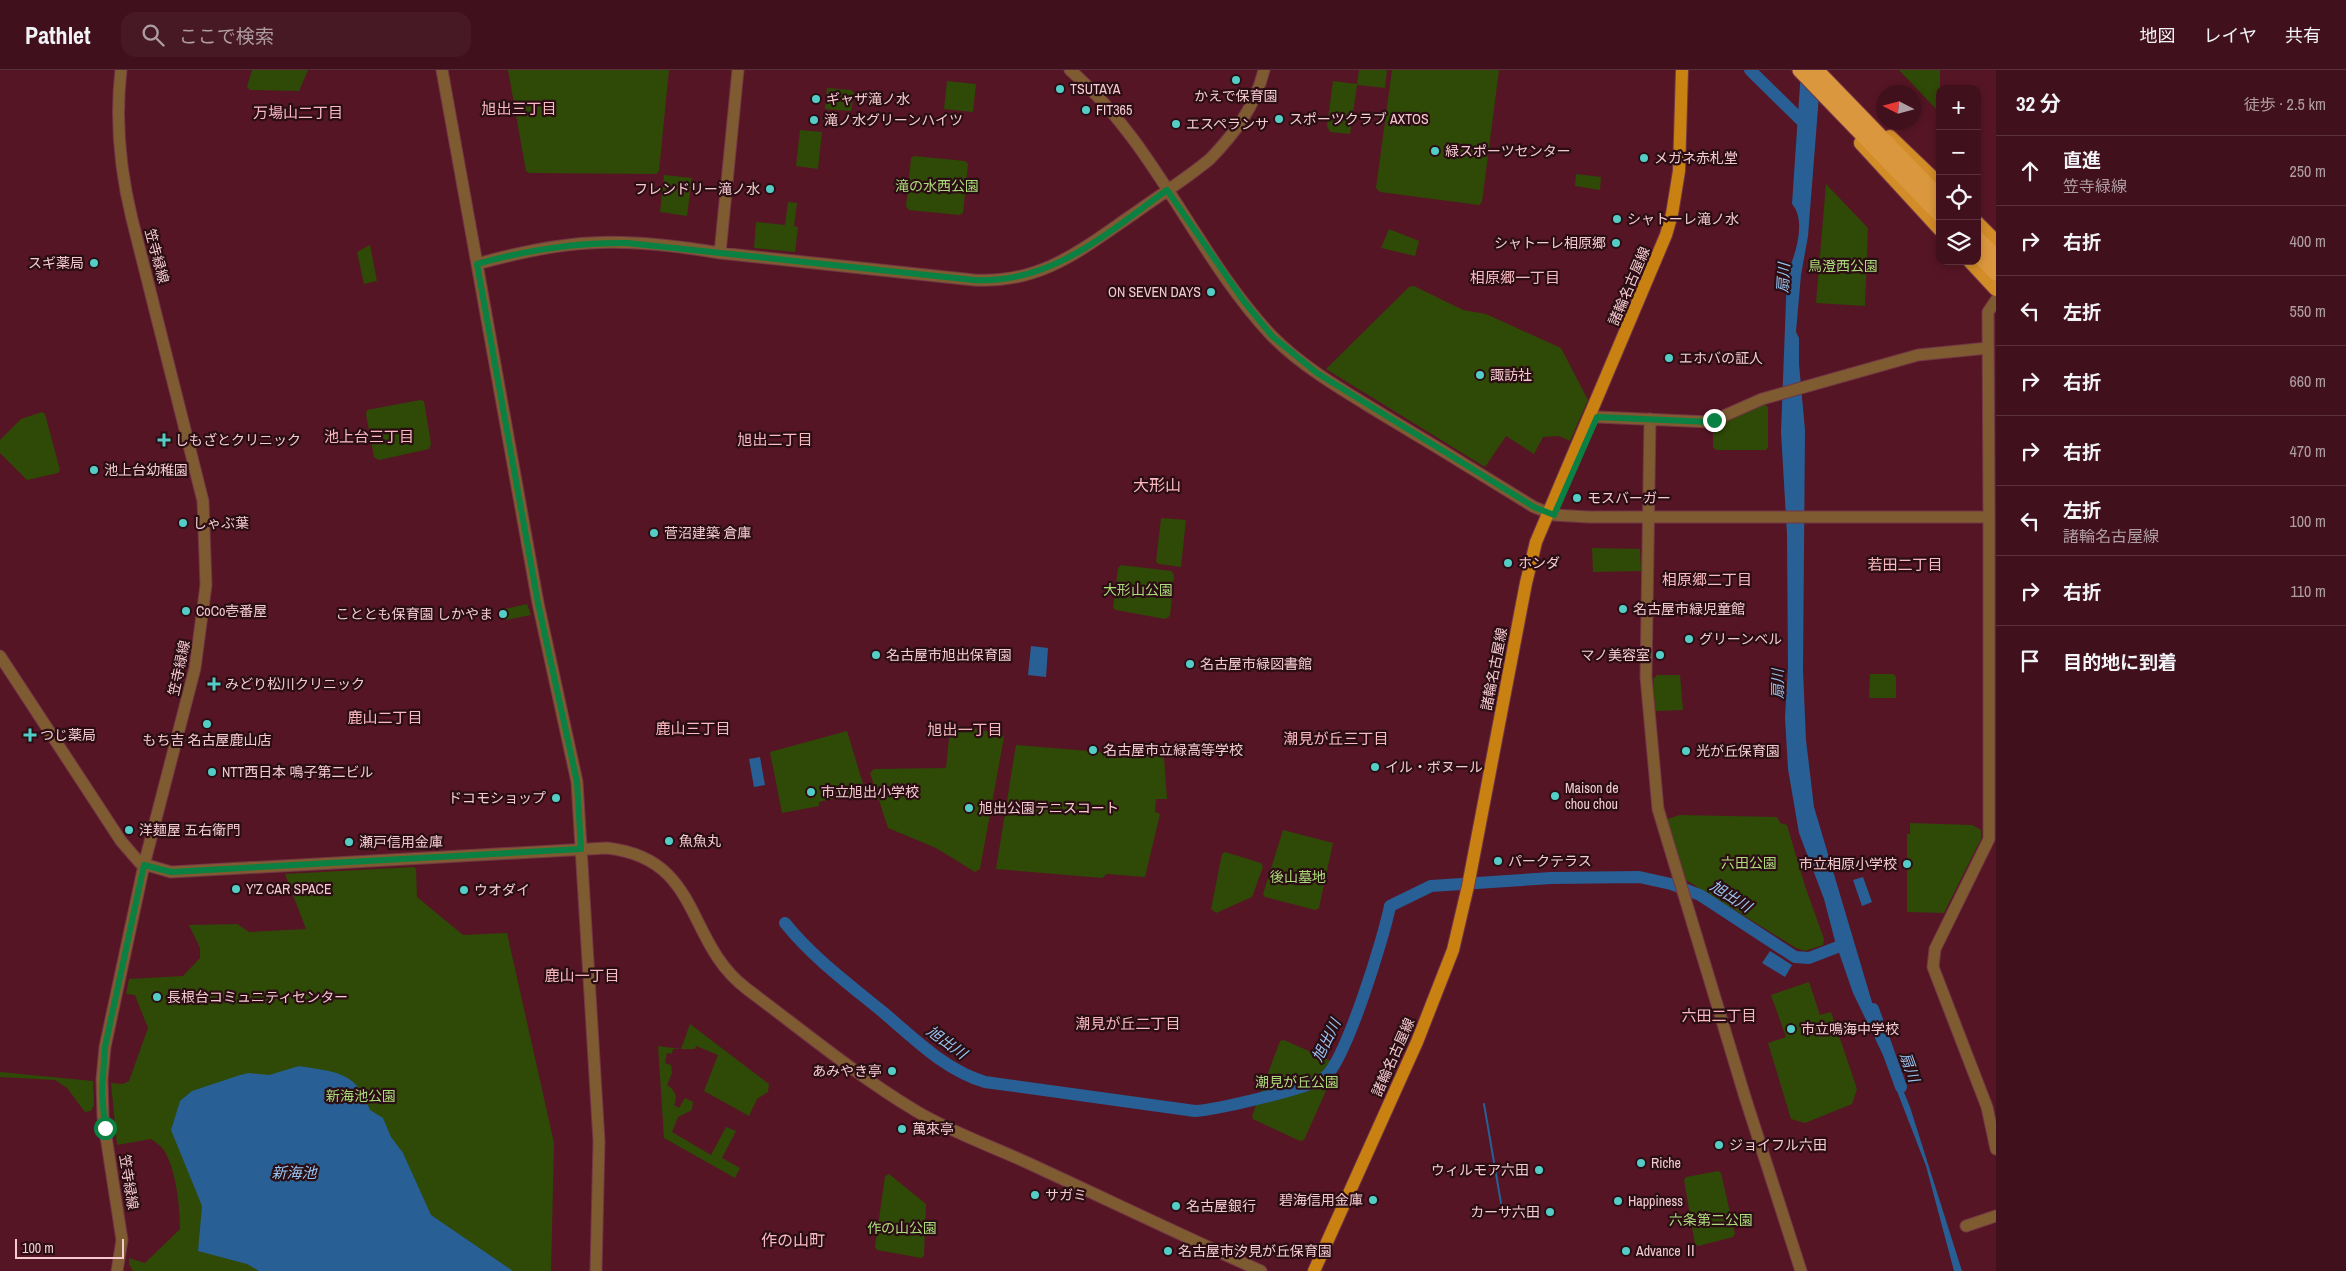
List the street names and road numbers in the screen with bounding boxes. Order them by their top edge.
street label: 笠寺緑線 [141,227,173,285]
street label: 諸輪名古屋線 [1604,244,1654,328]
street label: 諸輪名古屋線 [1477,626,1511,712]
street label: 笠寺緑線 [164,639,194,697]
street label: 諸輪名古屋線 [1368,1015,1418,1099]
street label: 笠寺緑線 [116,1153,142,1211]

